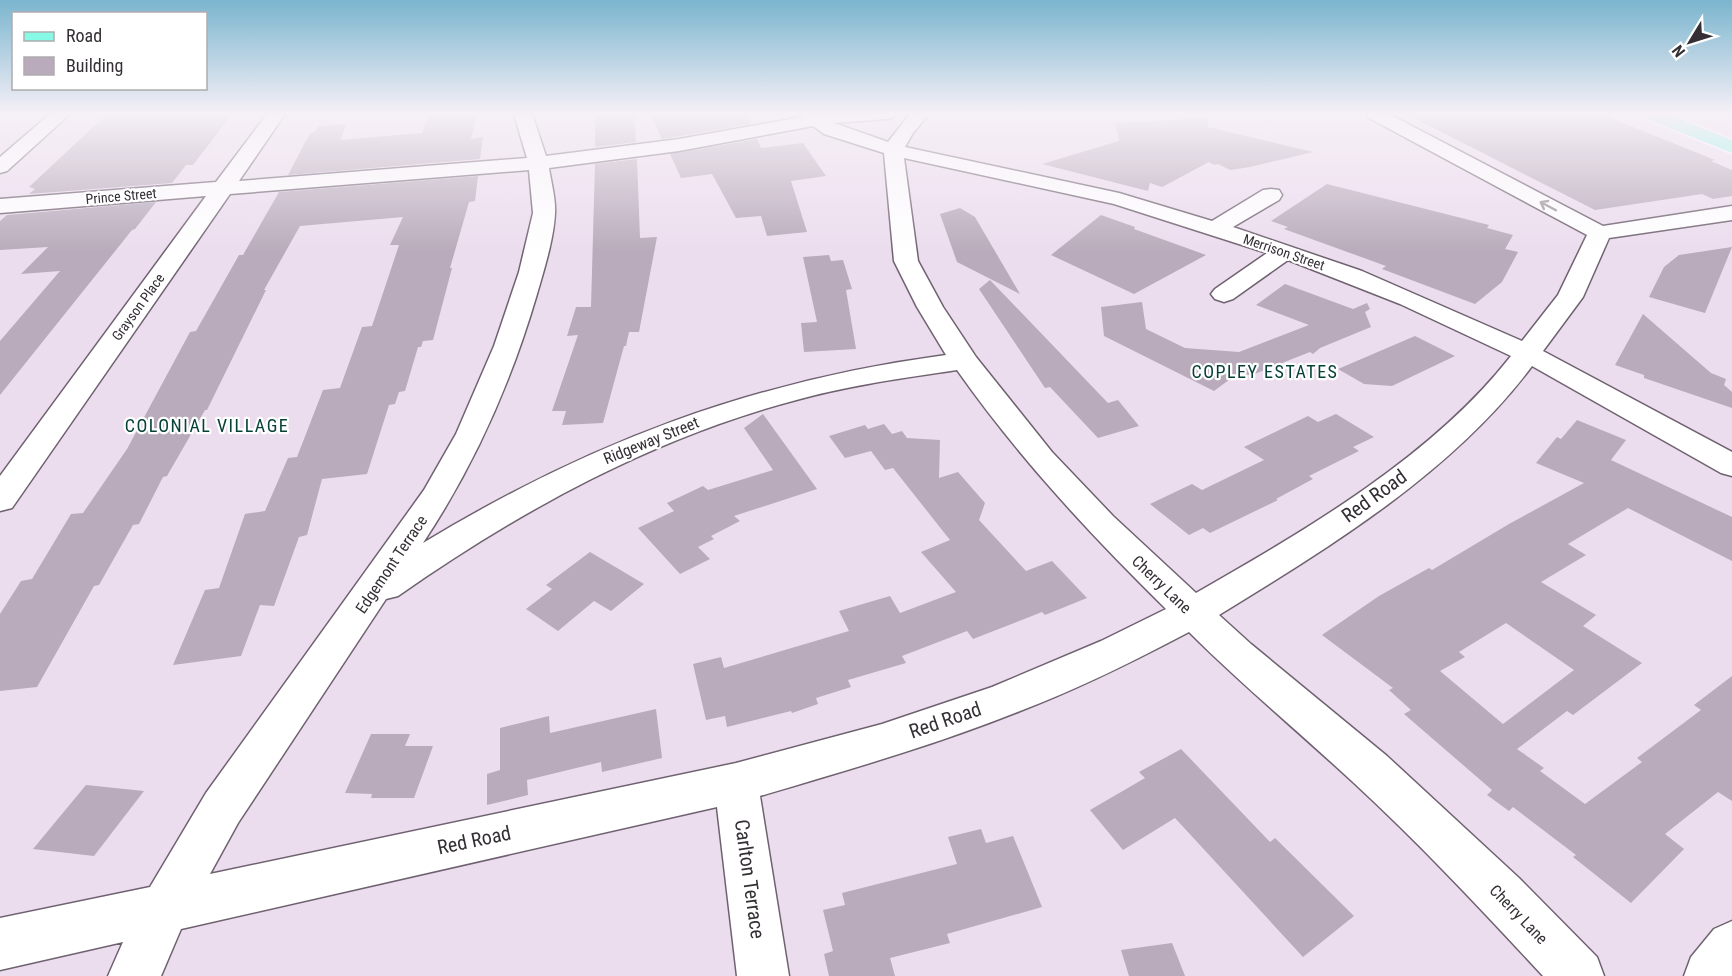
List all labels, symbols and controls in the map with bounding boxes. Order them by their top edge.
legend [12,12,207,90]
north arrow [1660,12,1720,72]
text: Road [66,25,102,46]
text: N [1668,41,1689,61]
text: Building [66,55,123,76]
street label: Prince Street [85,185,157,207]
one-way arrow [1540,200,1557,212]
street label: Merrison Street [1241,231,1327,273]
street label: Grayson Place [108,270,168,344]
district label: COPLEY ESTATES [1192,361,1338,382]
street label: Ridgeway Street [601,413,702,468]
district label: COLONIAL VILLAGE [125,415,289,436]
street label: Red Road [1337,464,1411,528]
street label: Edgemont Terrace [352,512,431,617]
street label: Cherry Lane [1128,551,1195,617]
street label: Red Road [906,696,984,744]
street label: Carlton Terrace [730,818,770,940]
street label: Red Road [435,820,513,860]
street label: Cherry Lane [1486,881,1552,948]

